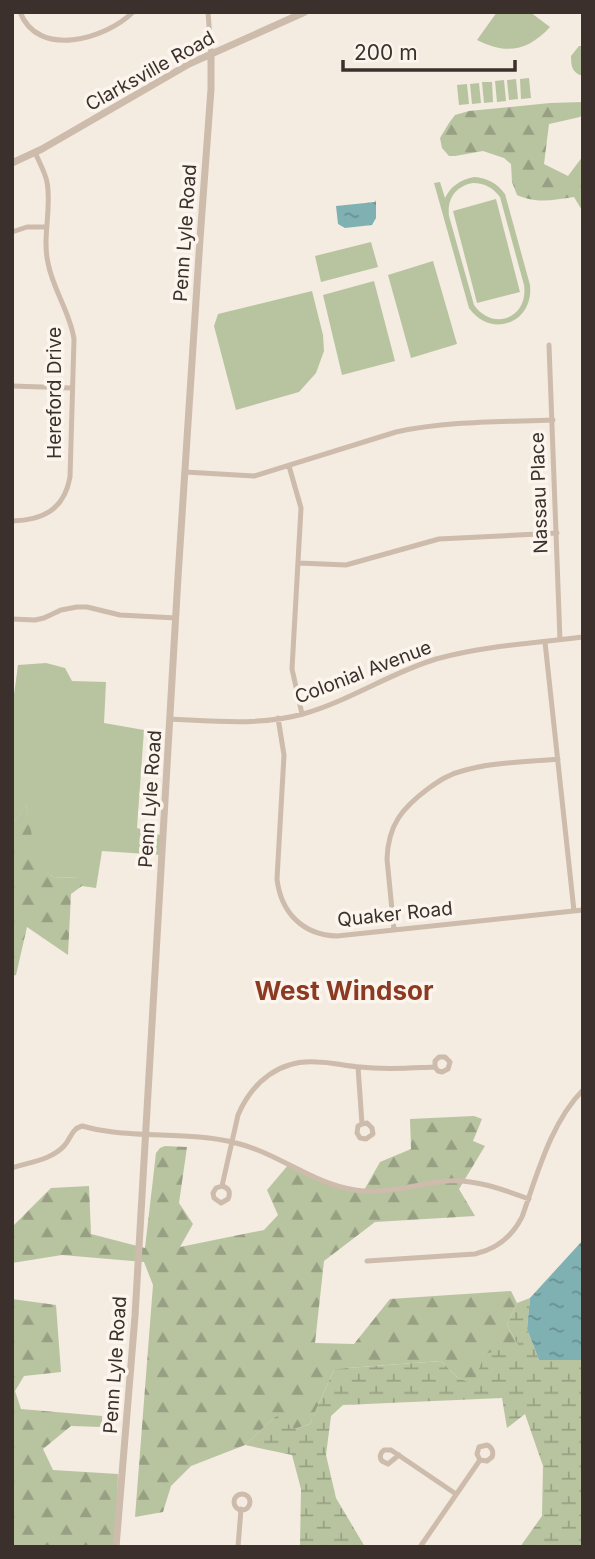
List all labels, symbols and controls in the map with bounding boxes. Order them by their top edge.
street label: Clarksville Road [82,26,218,116]
scale bar [343,28,514,72]
text: 200 m [354,40,418,65]
street label: Penn Lyle Road [169,163,201,303]
street label: Hereford Drive [43,327,66,459]
street label: Nassau Place [525,432,553,554]
street label: Colonial Avenue [291,635,435,709]
street label: Penn Lyle Road [134,729,166,869]
street label: Quaker Road [336,897,454,931]
district label: West Windsor [254,975,434,1006]
street label: Penn Lyle Road [99,1295,131,1435]

